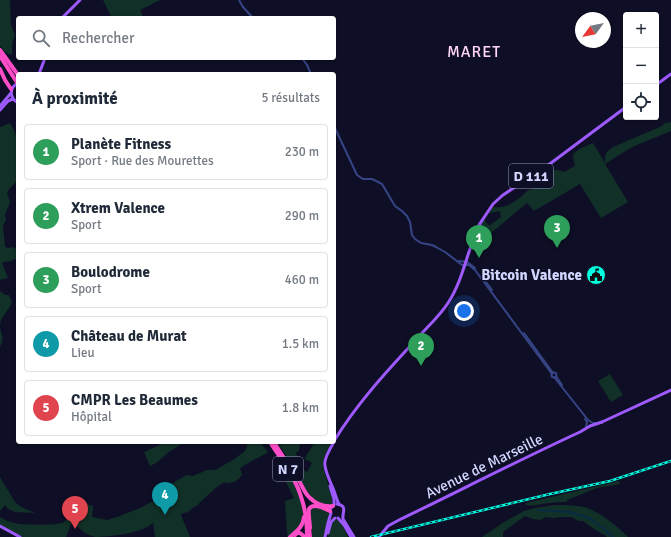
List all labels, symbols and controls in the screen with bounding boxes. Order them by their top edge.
north arrow [575,12,611,48]
map controls [623,12,659,120]
button: + [623,12,659,48]
search box [16,16,336,60]
icon: search [30,27,52,49]
text: Rechercher [62,29,135,47]
district label: MARET [447,42,501,62]
button: − [623,48,659,84]
button: locate [623,84,659,120]
text: À proximité [32,88,118,109]
text: 5 résultats [261,90,320,106]
text: Planète Fitness [71,135,171,153]
text: 1 [42,144,50,160]
text: 230 m [285,144,319,160]
text: Sport · Rue des Mourettes [71,153,214,169]
road number: D 111 [509,164,553,188]
text: Xtrem Valence [71,199,165,217]
text: 2 [42,208,50,224]
text: 290 m [285,208,319,224]
pin: 3 [544,215,570,248]
text: Sport [71,217,101,233]
pin: 1 [466,225,492,258]
text: Boulodrome [71,263,150,281]
public building icon: Bitcoin Valence [585,264,607,286]
place label: Bitcoin Valence [481,266,582,284]
text: 3 [42,272,50,288]
text: 460 m [285,272,319,288]
text: Sport [71,281,101,297]
your location [454,301,474,321]
text: Château de Murat [71,327,187,345]
pin: 2 [408,333,434,366]
text: 4 [42,336,50,352]
text: 1.5 km [282,336,319,352]
text: Lieu [71,345,95,361]
text: CMPR Les Beaumes [71,391,198,409]
text: 5 [42,400,50,416]
text: 1.8 km [282,400,319,416]
text: Hôpital [71,409,112,425]
street label: Avenue de Marseille [422,430,546,502]
road number: N 7 [273,457,303,481]
pin: 4 [152,482,178,515]
pin: 5 [62,496,88,529]

